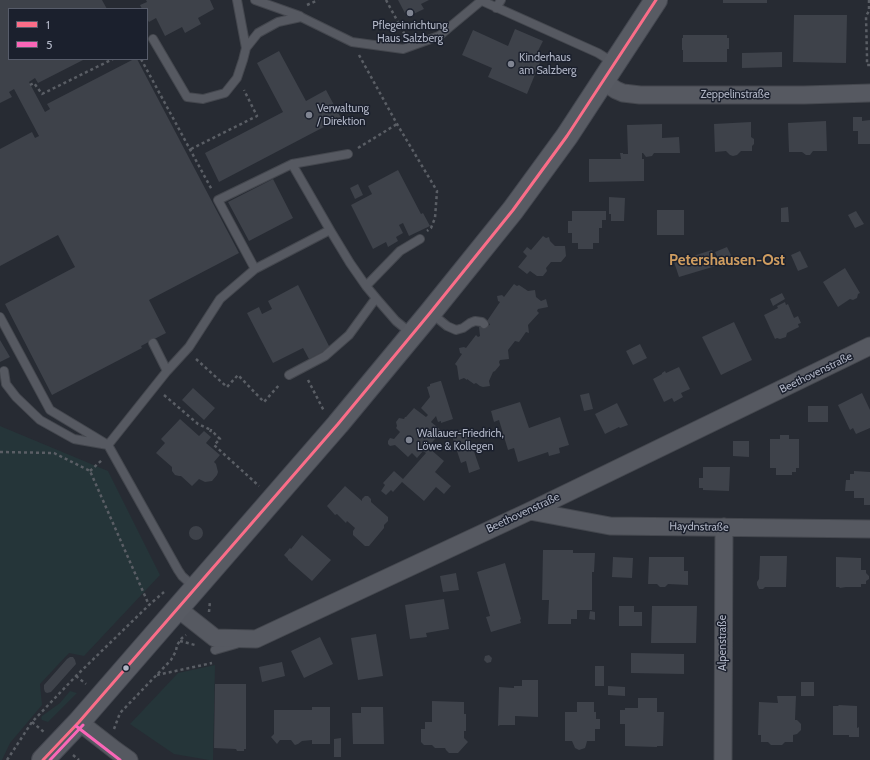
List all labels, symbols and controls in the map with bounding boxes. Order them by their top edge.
legend [8,8,148,60]
marker: Pflegeinrichtung Haus Salzberg [405,8,415,18]
text: 1 [46,17,50,32]
place label: Pflegeinrichtung Haus Salzberg [372,19,448,45]
text: 5 [46,37,53,52]
place label: Kinderhaus am Salzberg [519,51,577,77]
marker: Kinderhaus am Salzberg [506,59,516,69]
street label: Zeppelinstraße [700,88,770,102]
place label: Verwaltung / Direktion [317,102,369,128]
marker: Verwaltung / Direktion [304,110,314,120]
district label: Petershausen-Ost [669,252,785,270]
street label: Beethovenstraße [777,350,855,396]
place label: Wallauer-Friedrich, Löwe & Kollegen [417,427,504,453]
marker: Wallauer-Friedrich, Löwe & Kollegen [404,435,414,445]
street label: Beethovenstraße [484,490,562,536]
street label: Haydnstraße [669,520,729,534]
street label: Alpenstraße [716,615,730,671]
unlabelled marker [121,663,131,673]

